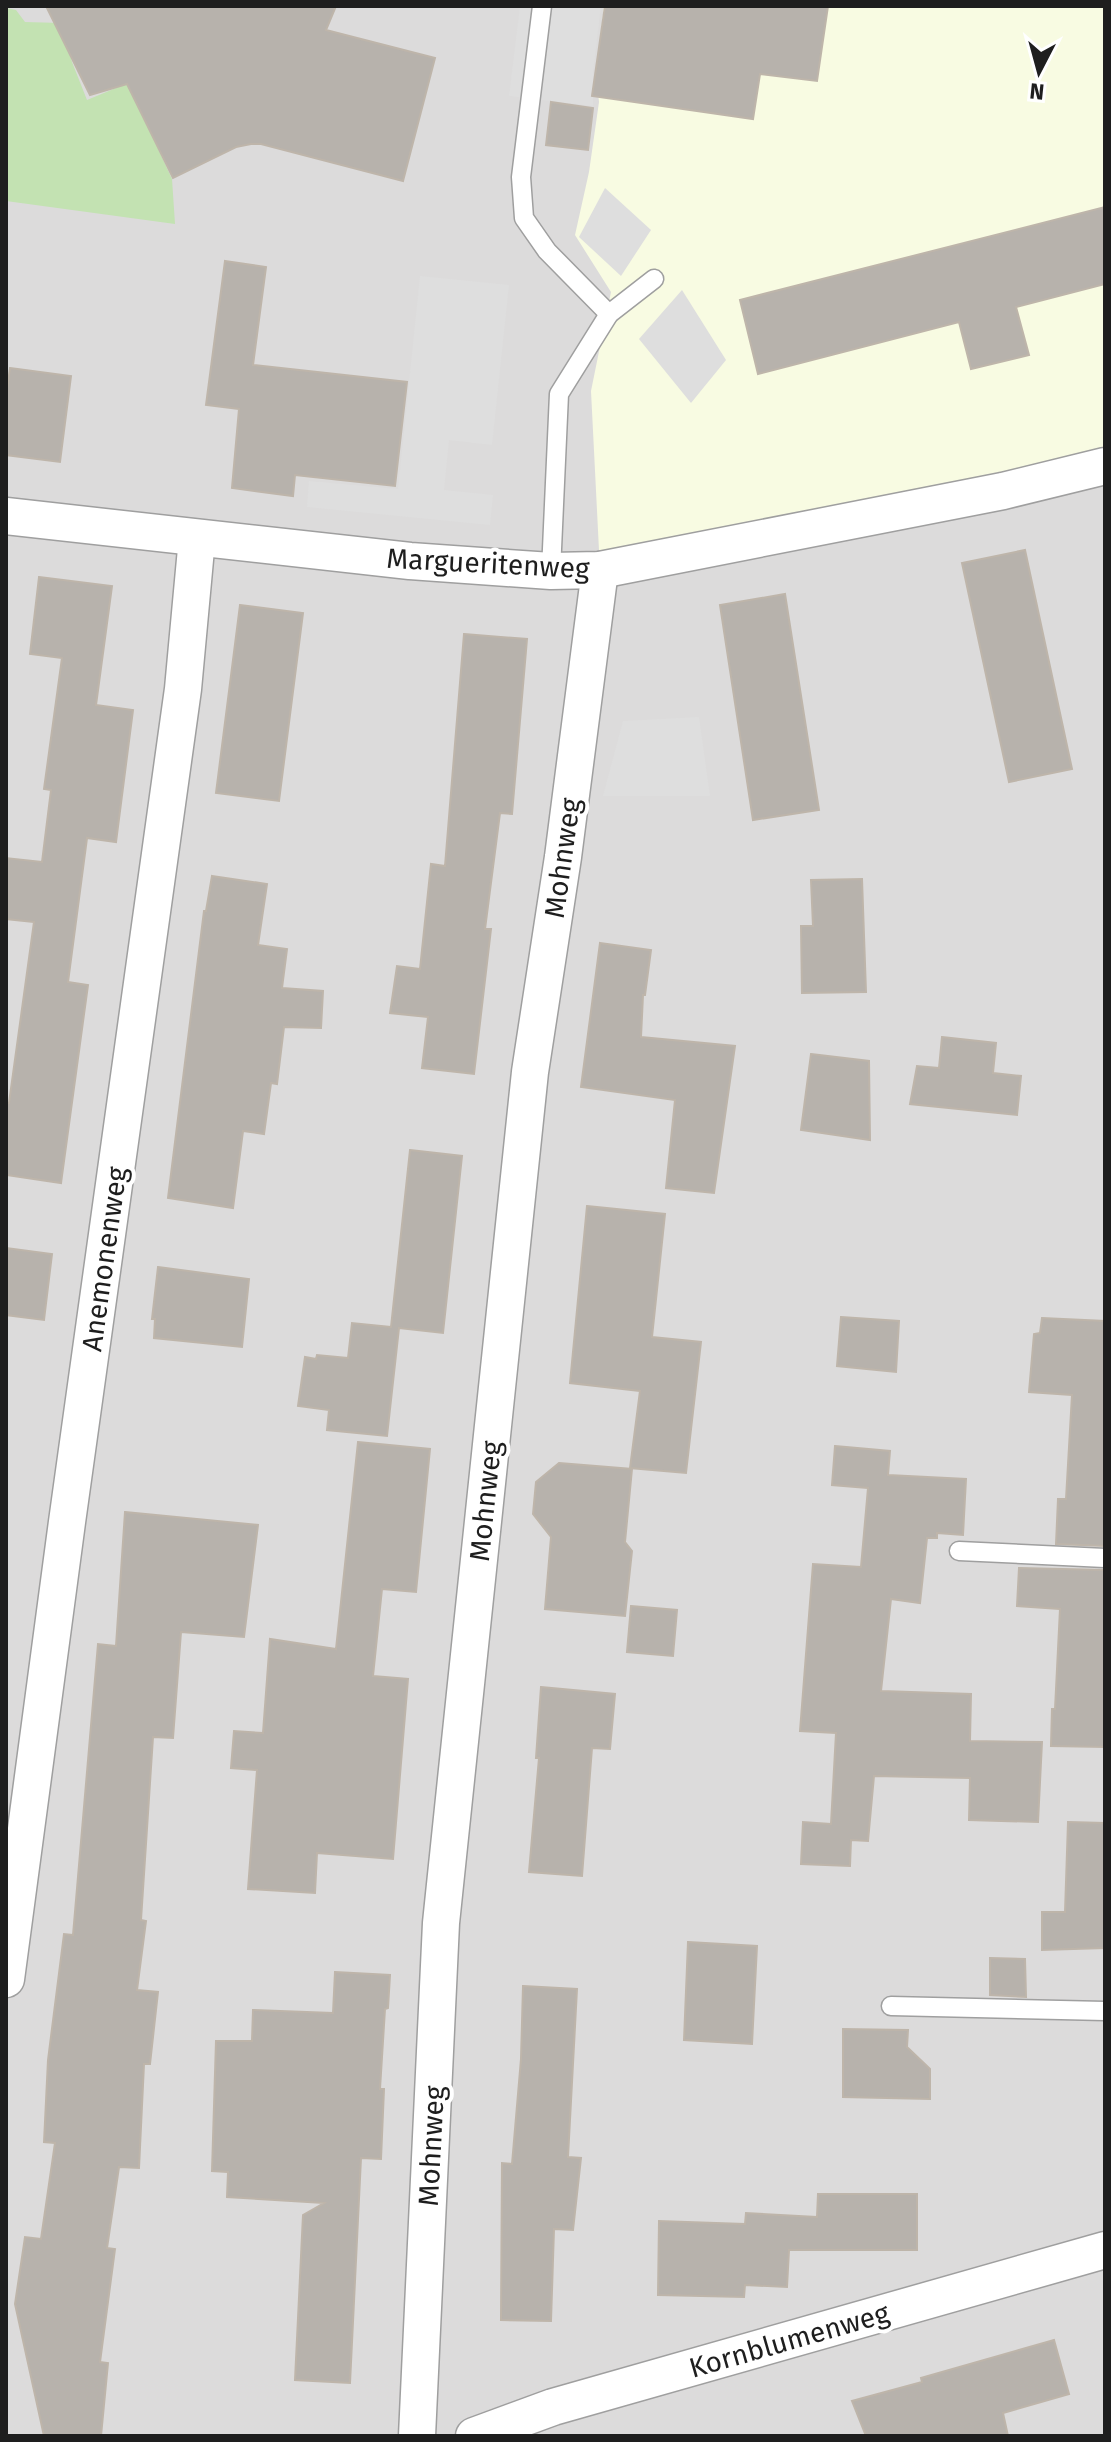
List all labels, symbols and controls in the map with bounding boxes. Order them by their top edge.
north arrow [999,32,1079,112]
text: N [1028,77,1046,106]
street label: Margueritenweg [386,542,591,585]
street label: Mohnweg [538,796,587,920]
street label: Anemonenweg [75,1164,134,1353]
street label: Mohnweg [463,1439,508,1563]
street label: Mohnweg [412,2084,451,2207]
street label: Kornblumenweg [685,2296,893,2385]

